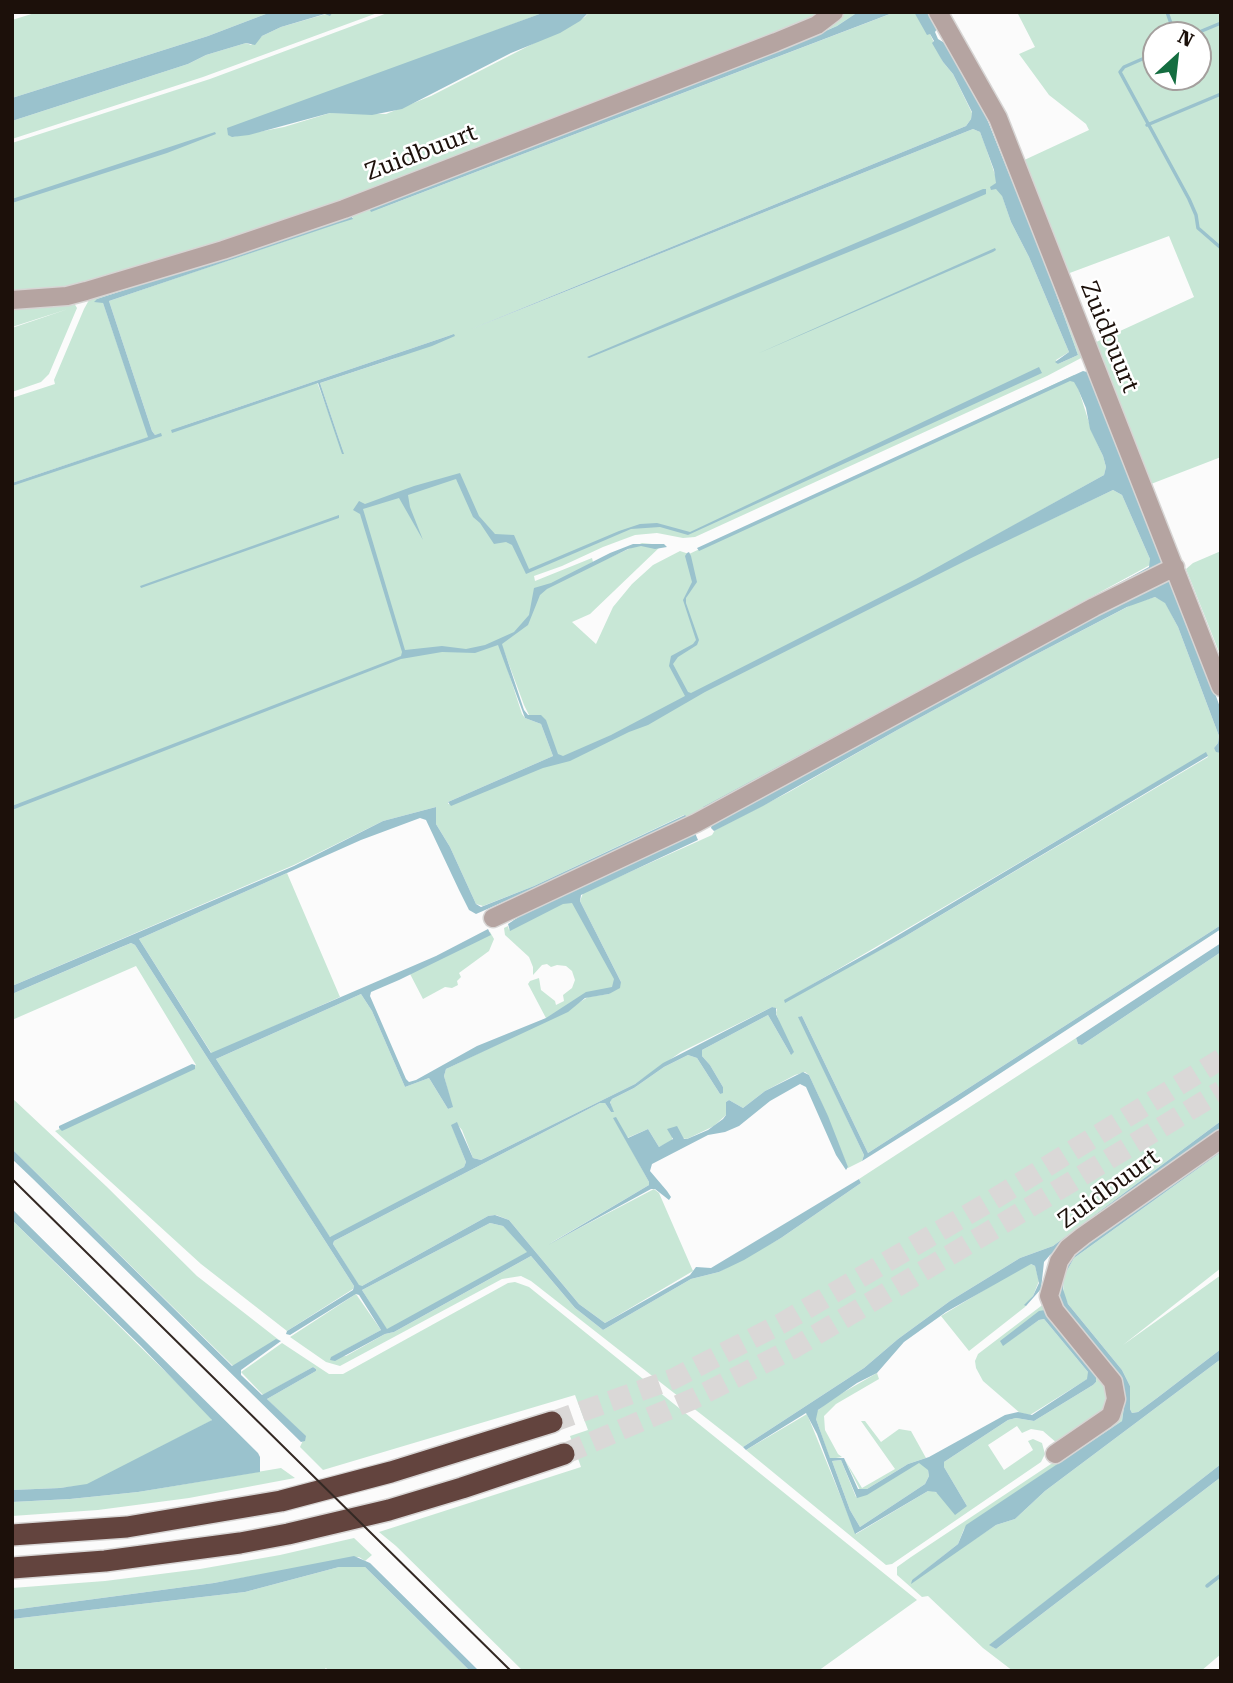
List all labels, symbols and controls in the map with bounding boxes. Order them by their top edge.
north arrow [1142,21,1212,91]
text: N [1174,25,1198,52]
street label: Zuidbuurt [361,118,481,188]
street label: Zuidbuurt [1074,277,1144,397]
street label: Zuidbuurt [1053,1143,1165,1235]

